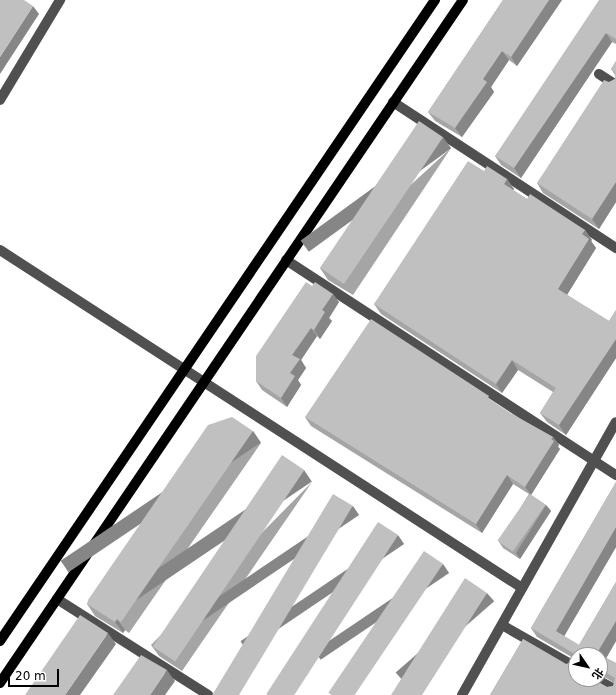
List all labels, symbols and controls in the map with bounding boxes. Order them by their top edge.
north arrow [568,647,608,687]
scale bar [10,661,61,687]
text: 北 [589,665,606,682]
text: 20 m [15,669,46,683]

